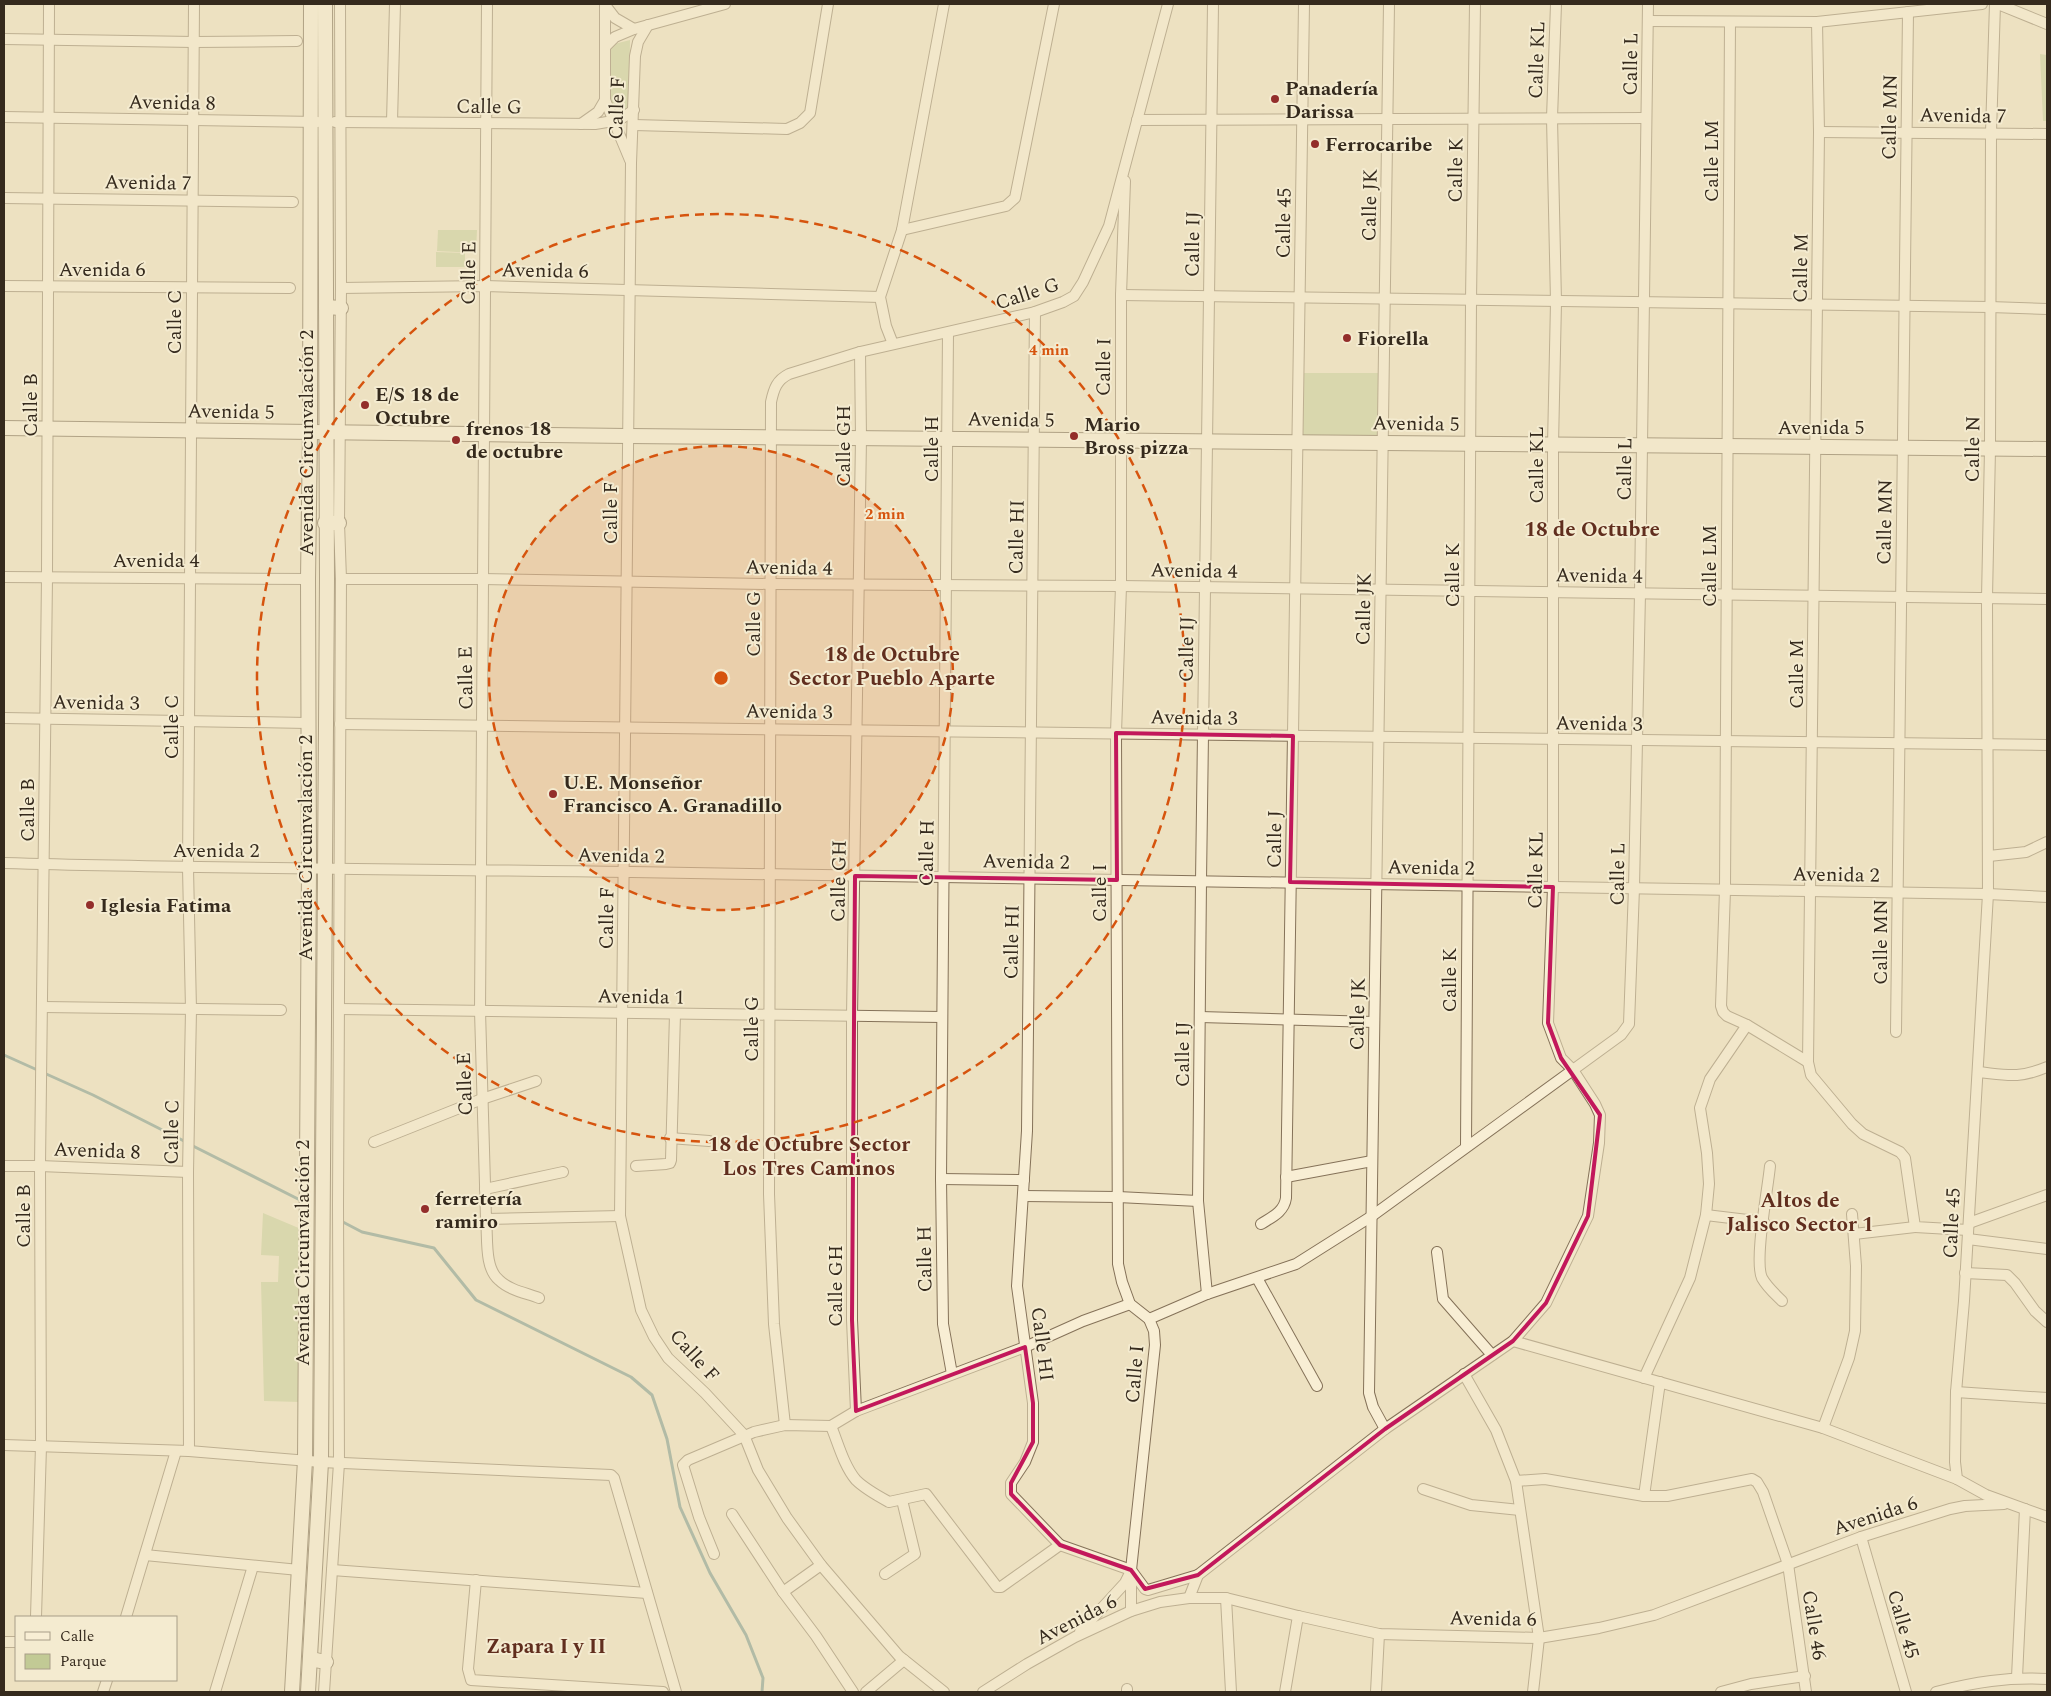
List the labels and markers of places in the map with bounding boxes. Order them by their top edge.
place label: Panadería Darissa [1285,74,1379,127]
marker: Panadería Darissa [1269,93,1281,105]
place label: Ferrocaribe [1325,130,1432,160]
marker: Ferrocaribe [1309,138,1321,150]
place label: Fiorella [1357,324,1430,354]
marker: Fiorella [1341,332,1353,344]
place label: E/S 18 de Octubre [375,380,459,433]
marker: E/S 18 de Octubre [359,399,371,411]
place label: Mario Bross pizza [1084,410,1189,463]
place label: frenos 18 de octubre [466,414,563,467]
marker: Mario Bross pizza [1068,430,1080,442]
marker: frenos 18 de octubre [450,434,462,446]
centre of rings [712,669,730,687]
place label: U.E. Monseñor Francisco A. Granadillo [563,768,782,821]
marker: U.E. Monseñor Francisco A. Granadillo [547,788,559,800]
place label: Iglesia Fatima [100,891,232,921]
marker: Iglesia Fatima [84,899,96,911]
place label: ferretería ramiro [435,1184,523,1237]
marker: ferretería ramiro [419,1203,431,1215]

